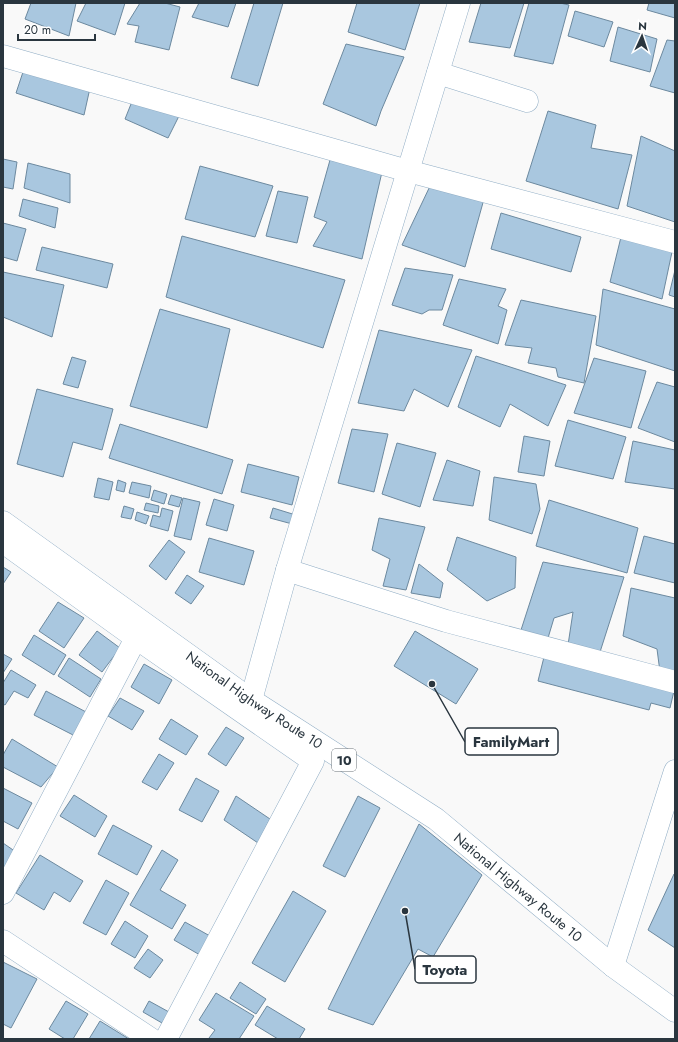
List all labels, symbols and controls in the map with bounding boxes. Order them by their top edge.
scale bar [18,16,95,42]
north arrow [622,16,662,56]
text: N [638,18,647,34]
text: 20 m [24,21,51,39]
street label: National Highway Route 10 [182,646,327,754]
callout: FamilyMart [465,728,558,755]
text: FamilyMart [473,731,550,753]
road number: 10 [332,749,356,771]
street label: National Highway Route 10 [450,828,587,947]
callout: Toyota [415,956,476,983]
text: Toyota [423,959,467,981]

